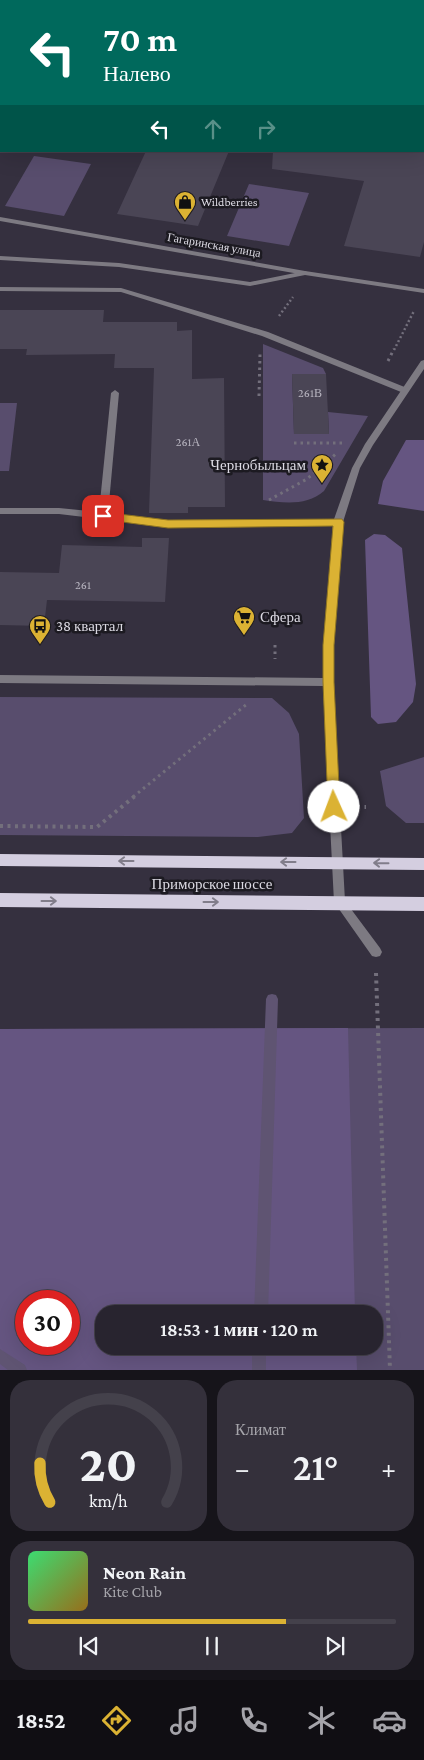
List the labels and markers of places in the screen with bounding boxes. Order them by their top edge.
shop icon: Wildberries [173,190,197,221]
place label: Wildberries [201,195,258,209]
place icon: Чернобыльцам [310,453,334,484]
place label: Чернобыльцам [210,457,306,473]
pin [82,495,124,537]
supermarket icon: Сфера [232,605,256,636]
place label: Сфера [260,609,301,625]
bus stop icon: 38 квартал [28,614,52,645]
place label: 38 квартал [56,618,124,634]

